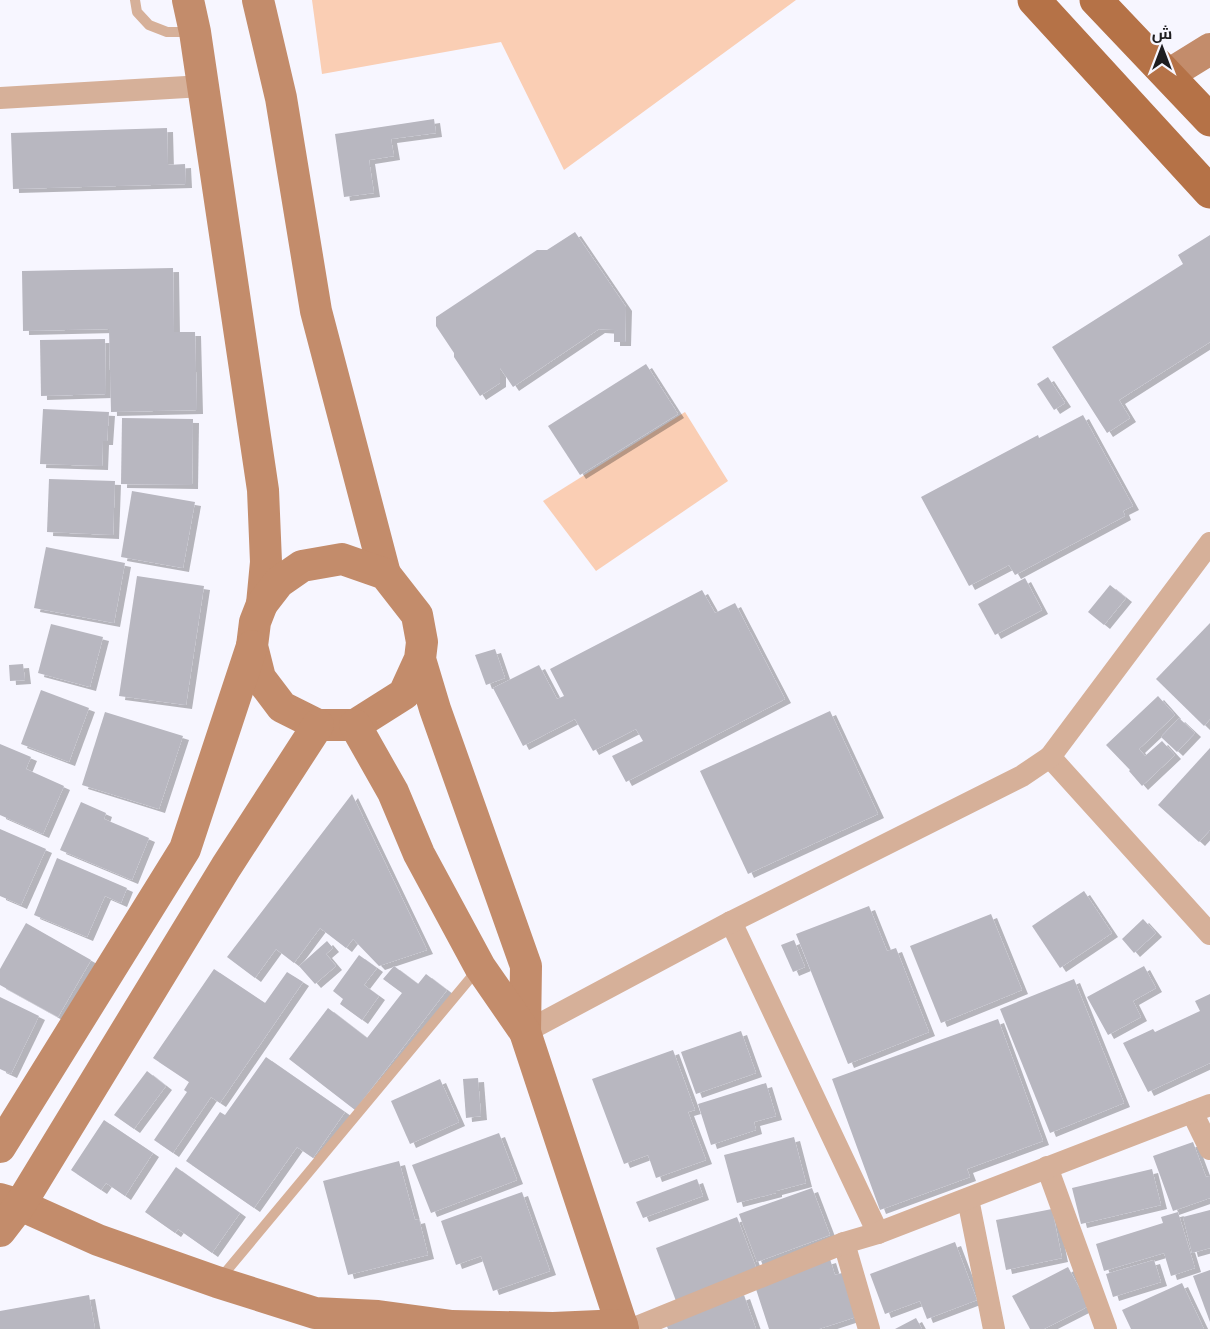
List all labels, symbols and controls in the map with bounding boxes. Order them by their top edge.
north arrow [1132,18,1192,78]
text: ش [1152,23,1172,44]

